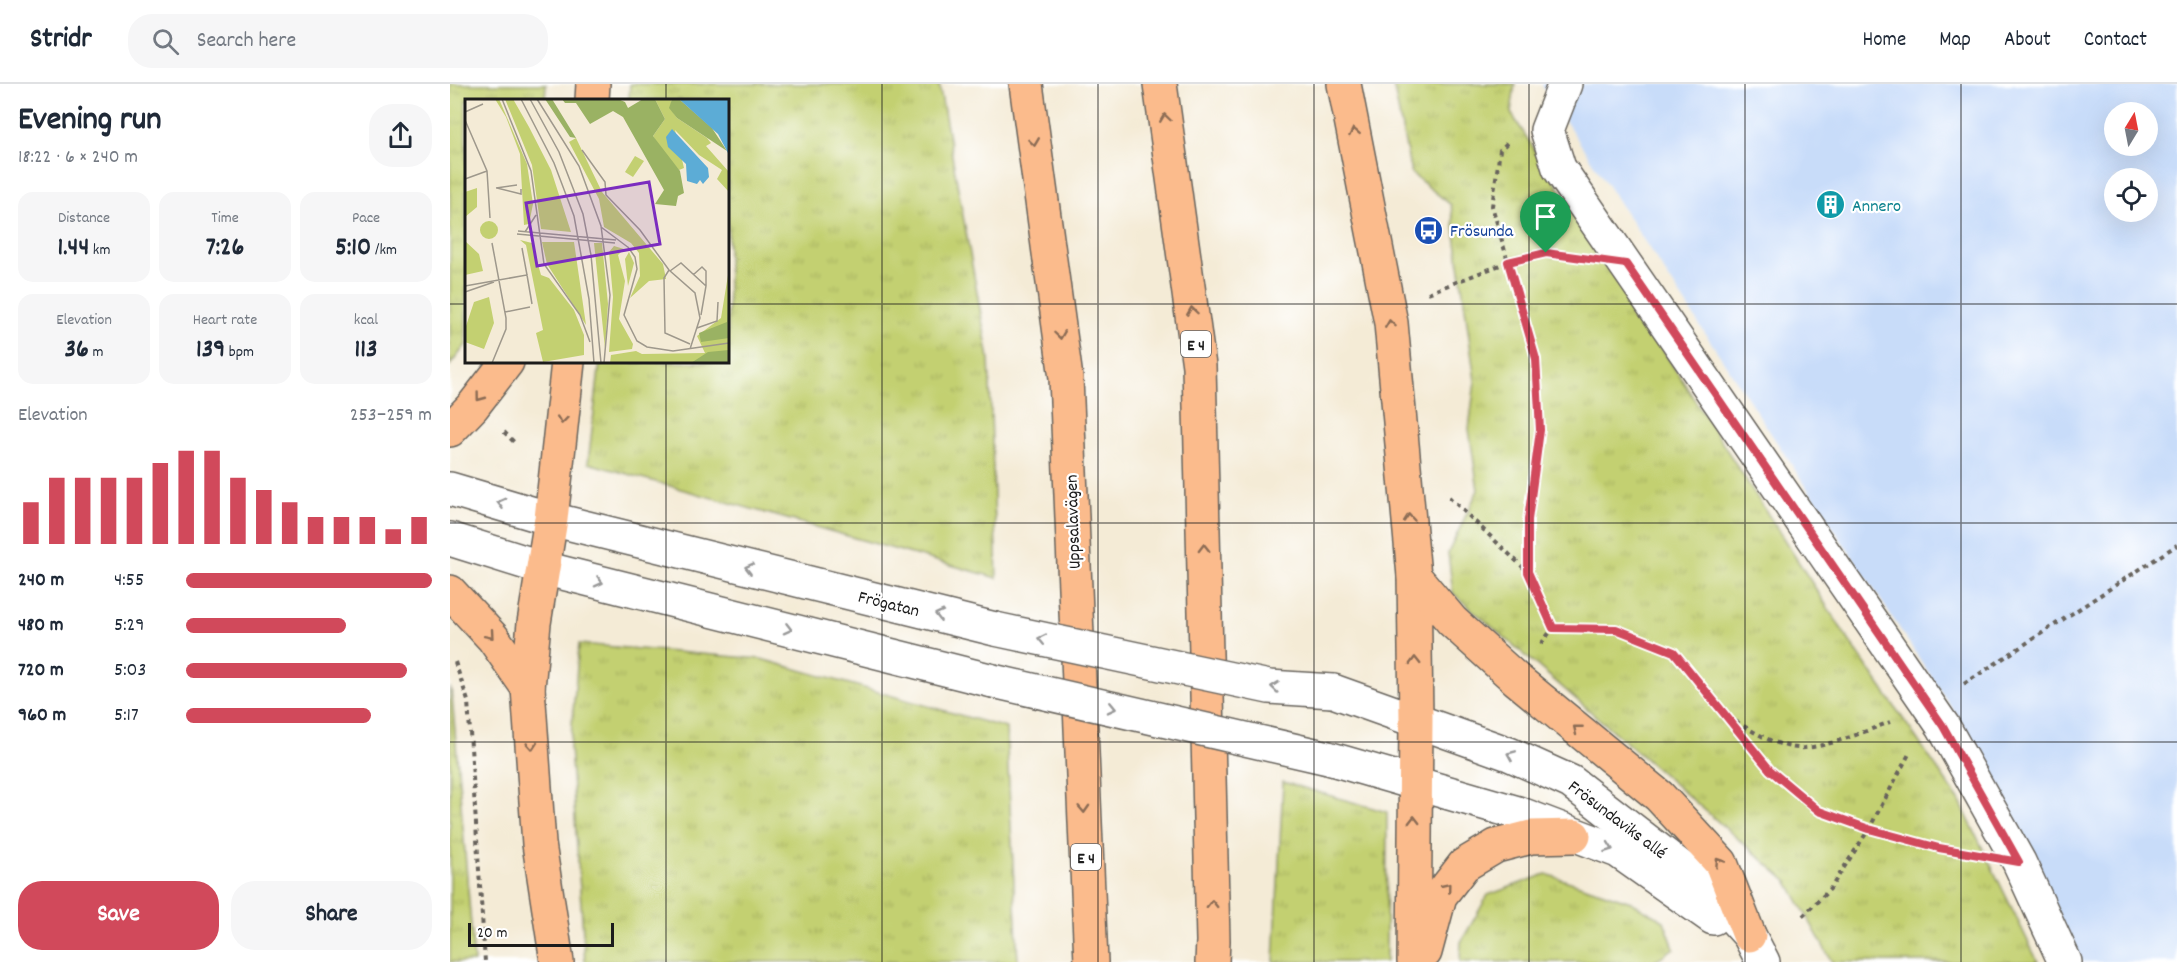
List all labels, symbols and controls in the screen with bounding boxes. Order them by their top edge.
search box [128,14,548,68]
text: Stridr [30,21,92,61]
icon: search [149,25,182,58]
text: Search here [197,26,296,57]
text: Home [1862,26,1906,56]
text: Map [1939,26,1971,56]
text: About [2004,26,2051,56]
text: Contact [2084,26,2147,56]
text: Evening run [18,98,162,145]
inset map [465,99,729,363]
north arrow [2104,102,2158,156]
map controls [2104,102,2158,222]
button: share [369,104,432,167]
one-way arrow [1159,113,1171,123]
one-way arrow [1348,127,1361,137]
one-way arrow [1027,137,1039,147]
text: 18:22 · 6 × 240 m [18,144,138,172]
button: locate [2104,168,2158,222]
building icon: Annero [1815,189,1847,221]
pin [1520,191,1571,253]
place label: Annero [1852,195,1901,220]
icon: arrive [1529,200,1562,233]
text: Distance [58,207,110,230]
text: Time [211,207,239,230]
text: Pace [352,207,380,230]
bus stop icon: Frösunda [1413,214,1445,246]
place label: Frösunda [1450,220,1514,245]
text: 1.44 [58,230,89,267]
text: 7:26 [206,230,244,267]
text: 5:10 [335,230,371,267]
text: km [89,239,110,262]
text: /km [371,239,397,262]
one-way arrow [1186,307,1198,316]
text: Elevation [56,309,112,332]
text: Heart rate [193,309,257,332]
text: kcal [354,309,378,332]
one-way arrow [1385,319,1397,328]
one-way arrow [1053,331,1065,340]
road number: E 4 [1181,331,1211,357]
text: 36 [65,332,89,369]
text: 139 [196,332,225,369]
text: 113 [355,332,377,369]
text: m [89,341,103,364]
text: bpm [225,341,254,364]
one-way arrow [477,390,488,401]
text: Elevation [18,402,88,430]
text: 253–259 m [350,402,432,430]
one-way arrow [556,415,568,424]
street label: Uppsalavägen [1060,474,1089,570]
one-way arrow [496,498,507,510]
one-way arrow [1402,513,1415,522]
one-way arrow [1197,543,1210,552]
one-way arrow [745,563,755,576]
text: 240 m [18,567,64,595]
text: 4:55 [114,567,144,595]
one-way arrow [594,574,604,587]
street label: Frögatan [855,586,922,625]
one-way arrow [934,610,944,623]
text: 480 m [18,612,64,640]
text: 5:29 [114,612,144,640]
one-way arrow [783,622,793,635]
one-way arrow [483,628,494,639]
one-way arrow [1038,633,1048,646]
one-way arrow [1409,656,1421,665]
text: 720 m [18,657,64,685]
text: 5:03 [114,657,146,685]
one-way arrow [1270,681,1279,694]
one-way arrow [1107,701,1117,714]
text: 960 m [18,702,66,730]
text: 5:17 [114,702,139,730]
one-way arrow [1573,725,1584,736]
one-way arrow [526,742,539,751]
one-way arrow [1507,750,1518,762]
street label: Frösundaviks allé [1562,776,1671,867]
one-way arrow [1078,805,1091,814]
one-way arrow [1408,815,1420,824]
one-way arrow [1603,841,1614,854]
road number: E 4 [1071,844,1101,870]
one-way arrow [1715,858,1726,869]
button: Save [18,881,219,950]
button: Share [231,881,432,950]
one-way arrow [1439,883,1450,894]
one-way arrow [1206,899,1219,908]
scale bar [468,920,614,948]
text: 20 m [477,922,507,945]

